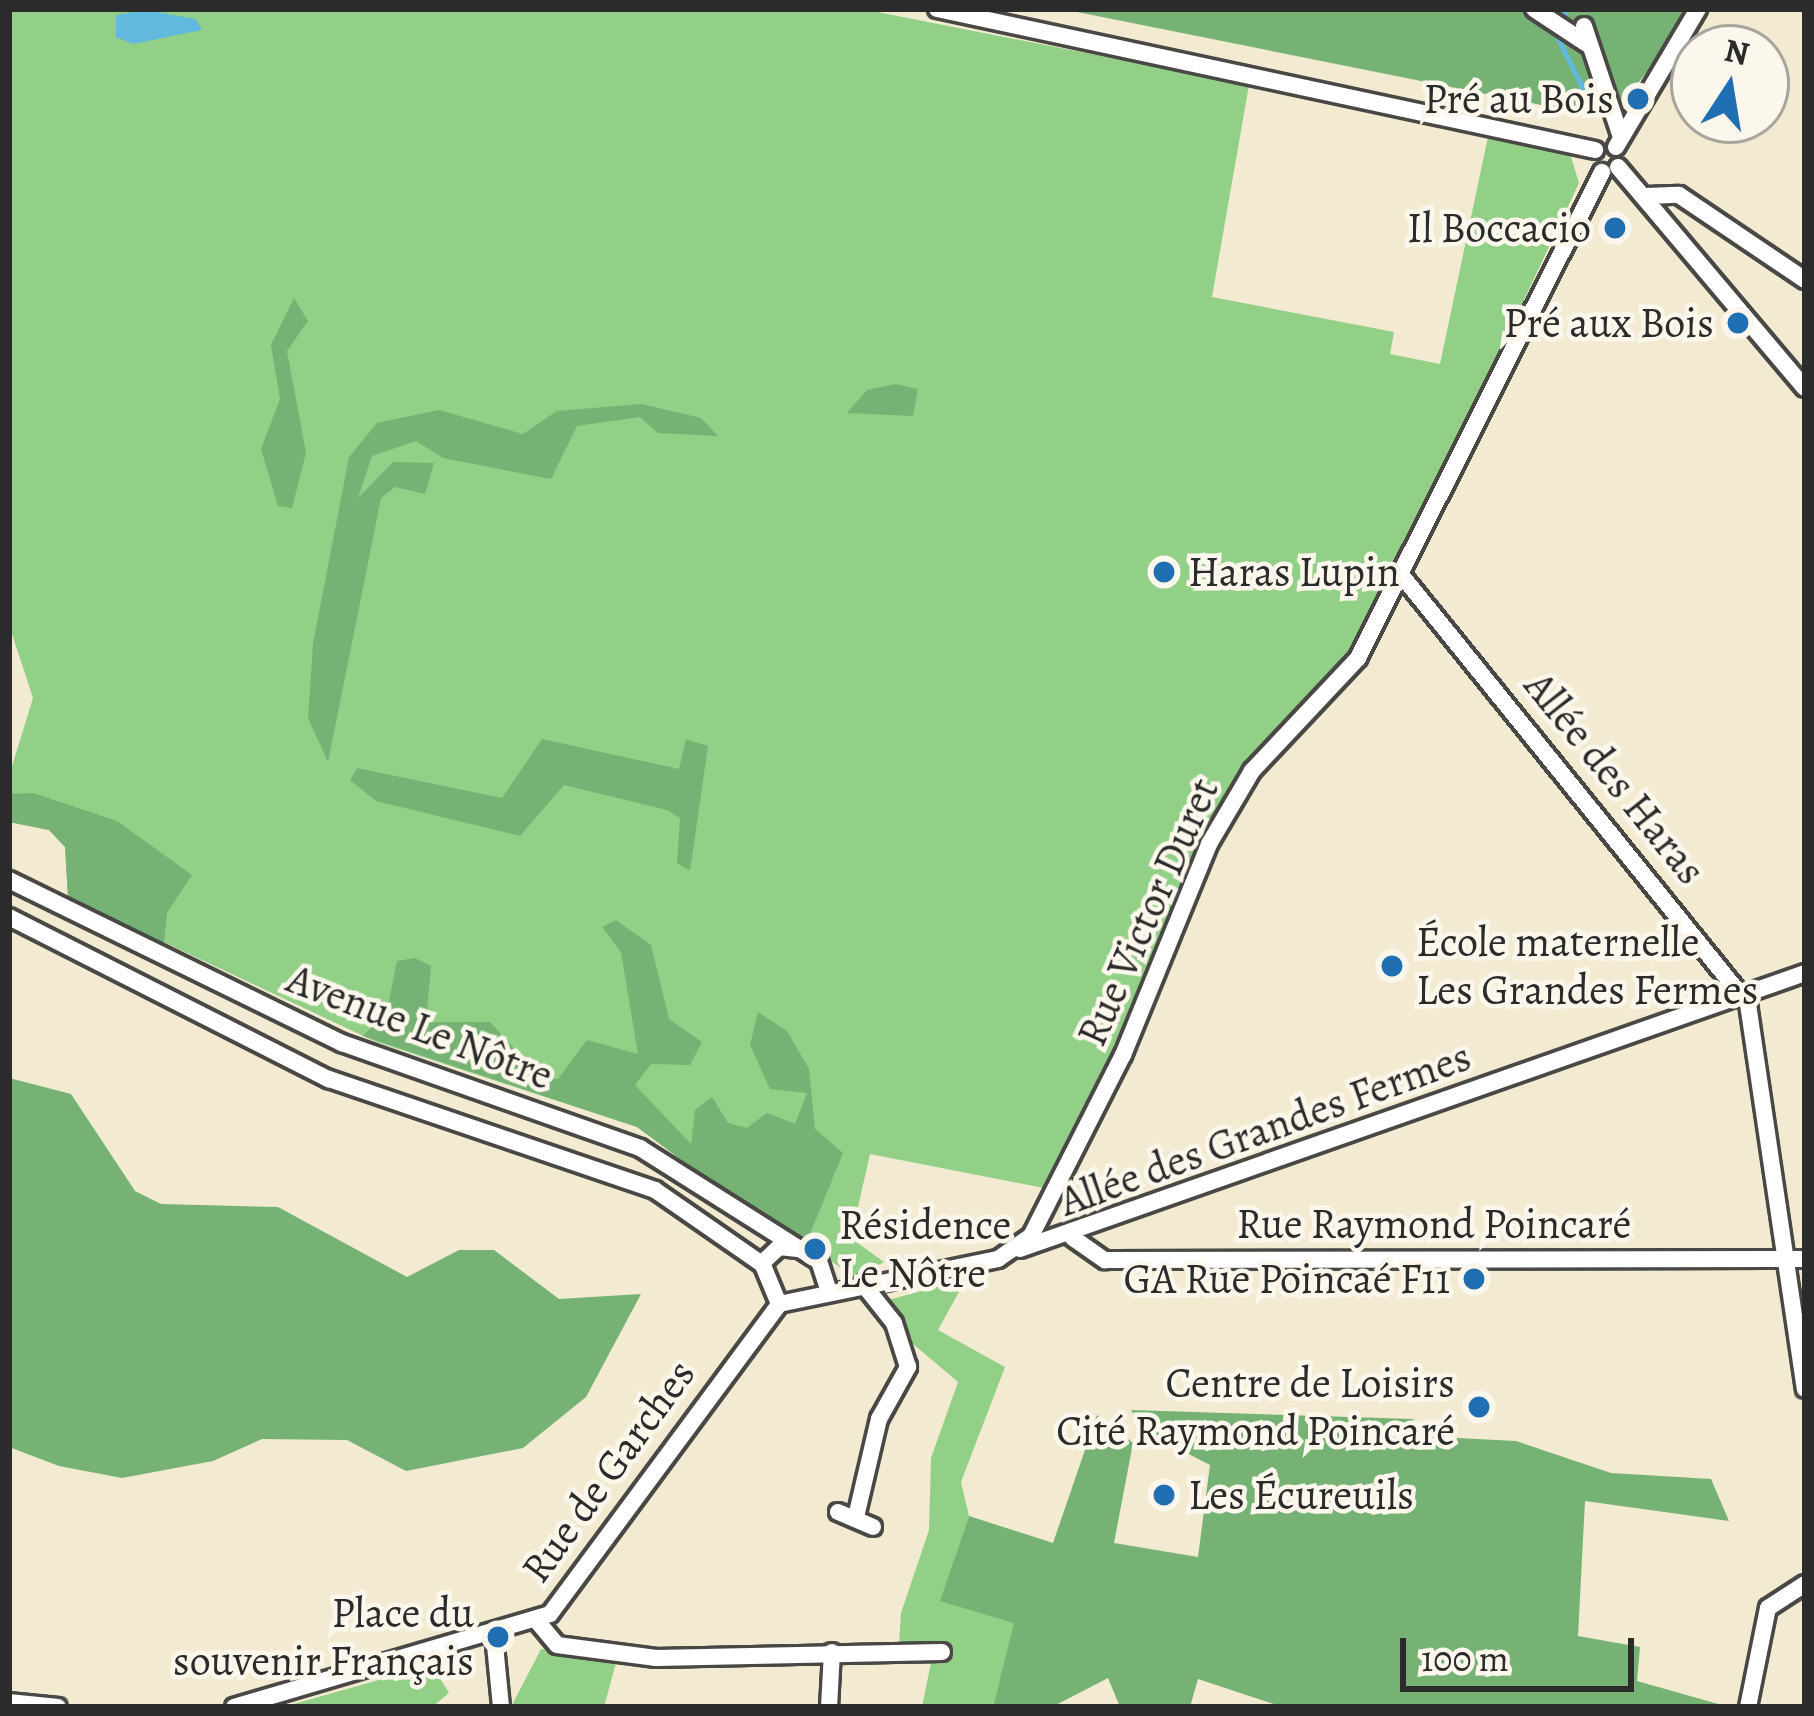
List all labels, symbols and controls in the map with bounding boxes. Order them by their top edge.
north arrow [1670,24,1790,144]
text: N [1721,27,1753,76]
place label: Pré au Bois [1424,74,1614,124]
marker: Pré au Bois [1625,86,1651,112]
place label: Il Boccacio [1407,203,1591,253]
marker: Il Boccacio [1602,215,1628,241]
place label: Pré aux Bois [1504,298,1714,348]
marker: Pré aux Bois [1725,310,1751,336]
place label: Haras Lupin [1188,547,1400,597]
marker: Haras Lupin [1151,559,1177,585]
street label: Allée des Haras [1514,661,1716,895]
street label: Rue Victor Duret [1066,770,1230,1054]
place label: École maternelle Les Grandes Fermes [1416,917,1758,1016]
street label: Avenue Le Nôtre [280,953,560,1101]
marker: École maternelle Les Grandes Fermes [1379,953,1405,979]
street label: Allée des Grandes Fermes [1053,1031,1477,1227]
street label: Rue Raymond Poincaré [1237,1199,1631,1249]
place label: Résidence Le Nôtre [839,1200,1011,1298]
marker: Résidence Le Nôtre [802,1236,828,1262]
place label: GA Rue Poincaé F11 [1124,1254,1450,1304]
marker: GA Rue Poincaé F11 [1461,1266,1487,1292]
street label: Rue de Garches [510,1350,706,1592]
place label: Centre de Loisirs Cité Raymond Poincaré [1056,1358,1455,1456]
marker: Centre de Loisirs Cité Raymond Poincaré [1466,1394,1492,1420]
place label: Les Écureuils [1188,1470,1414,1520]
marker: Les Écureuils [1151,1482,1177,1508]
place label: Place du souvenir Français [173,1588,474,1686]
scale bar [1406,1614,1640,1688]
marker: Place du souvenir Français [485,1624,511,1650]
text: 100 m [1421,1634,1509,1683]

